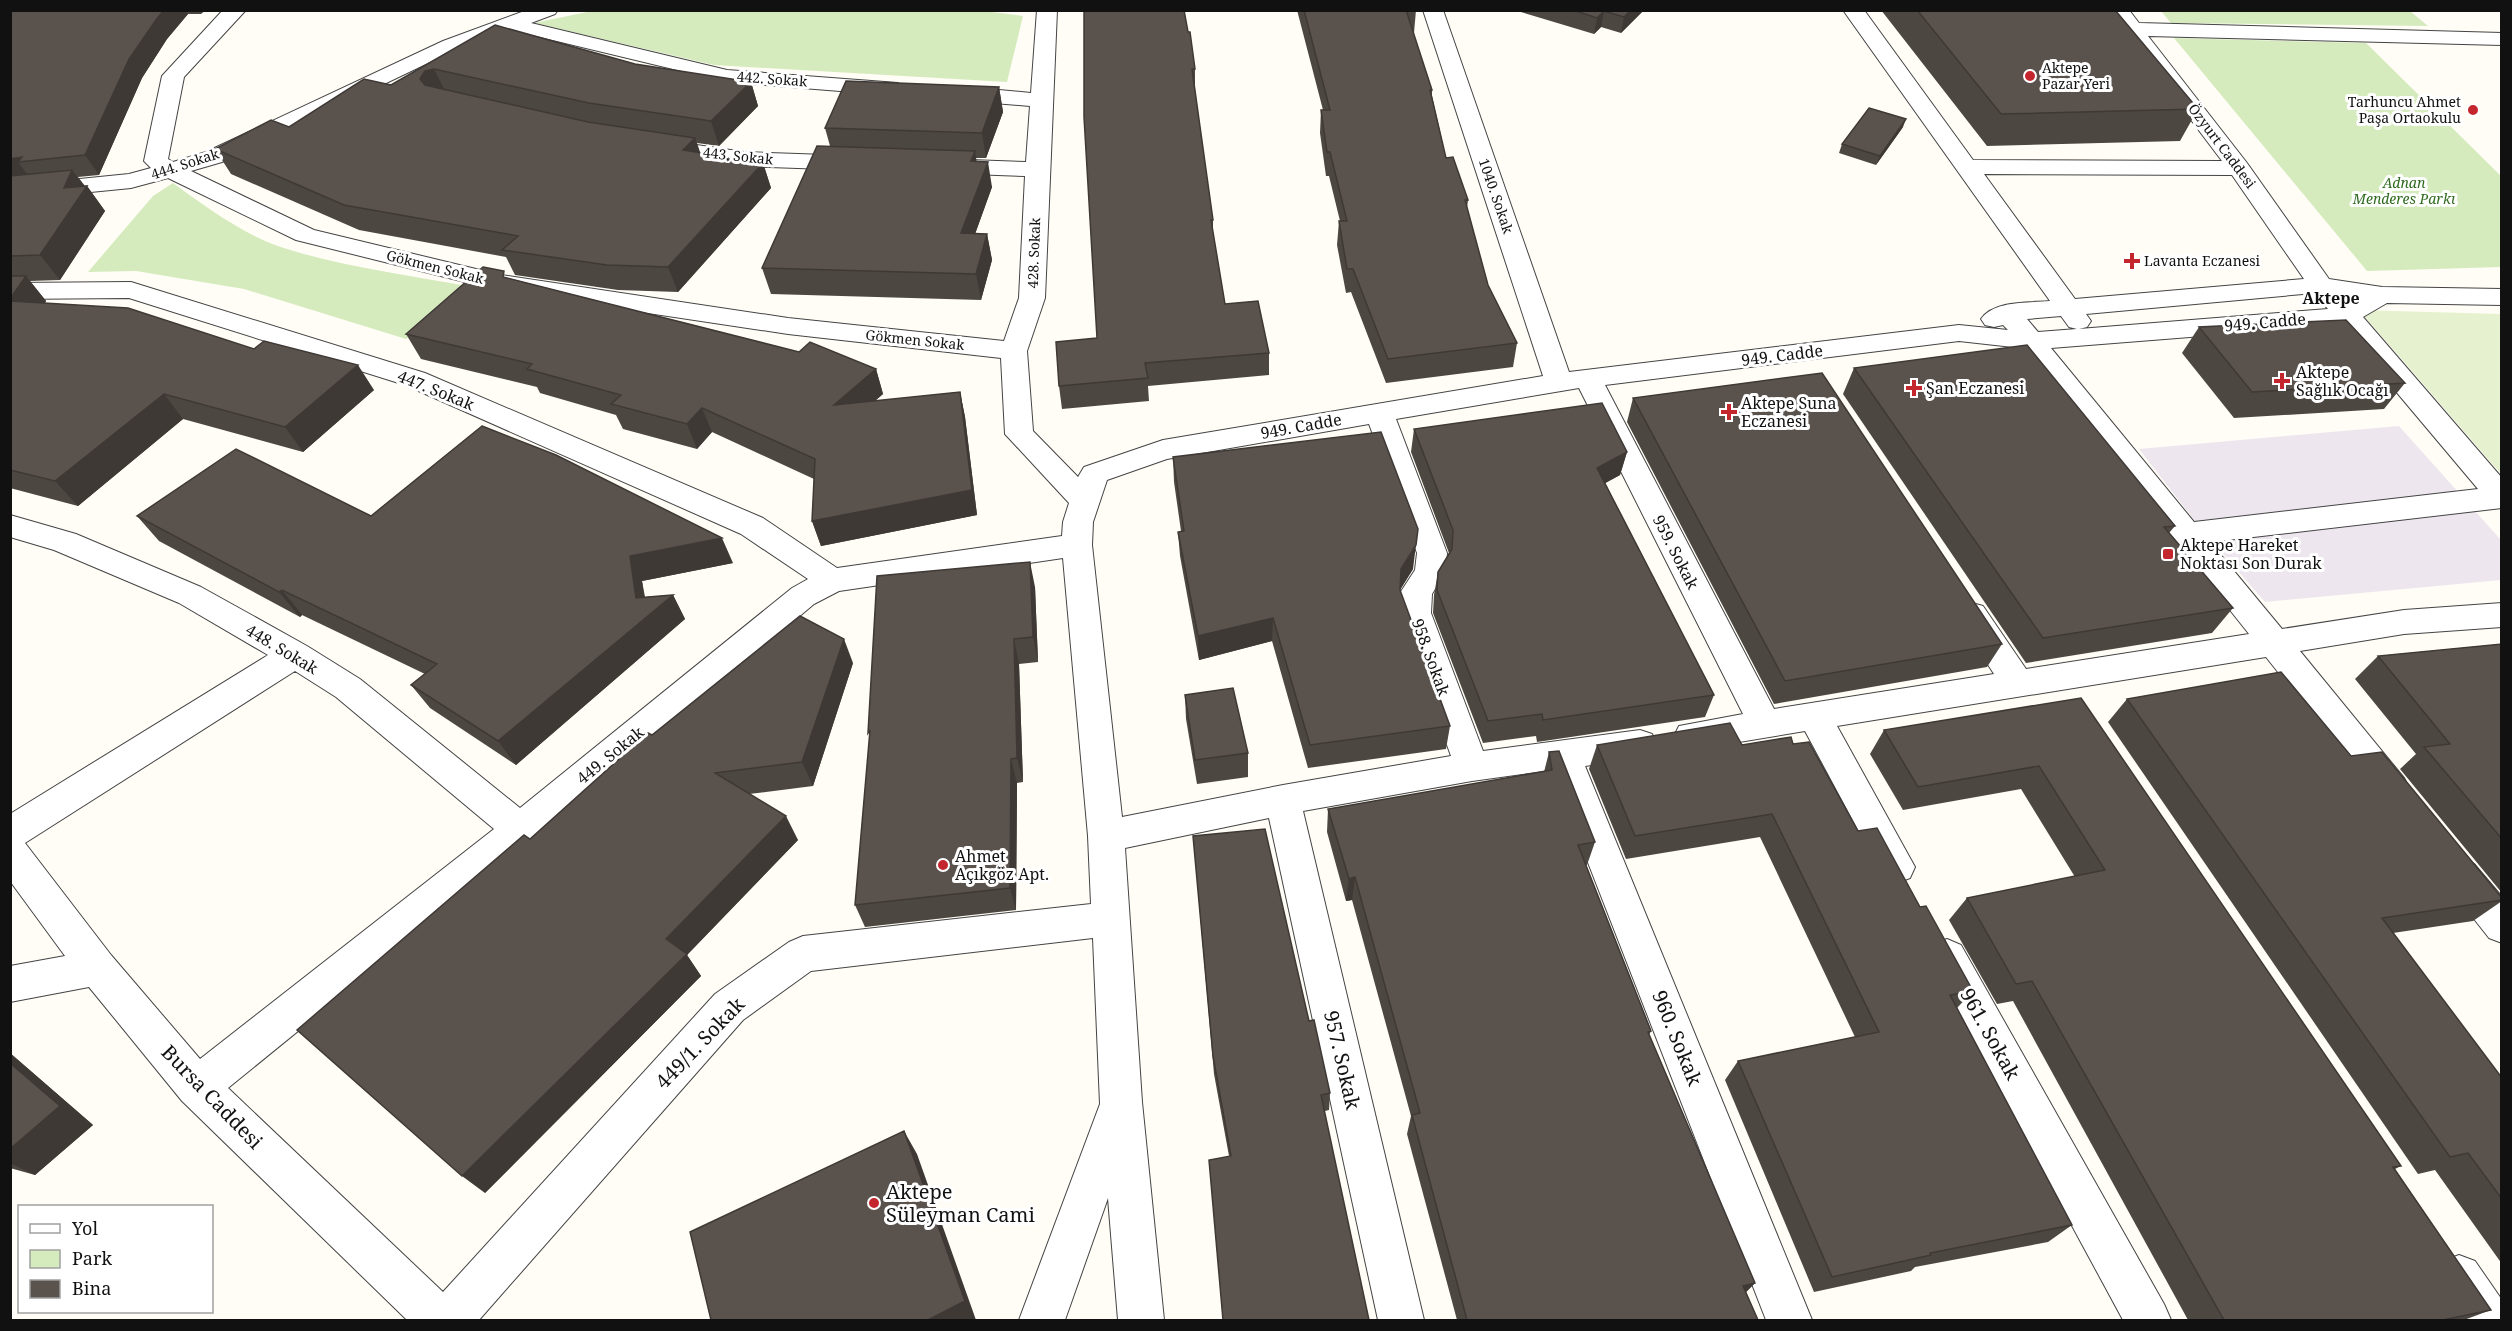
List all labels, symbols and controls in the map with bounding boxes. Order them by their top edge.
place label: Aktepe Pazar Yeri [2042,58,2110,93]
street label: 442. Sokak [736,67,809,90]
marker: Aktepe Pazar Yeri [2023,69,2037,83]
place label: Tarhuncu Ahmet Paşa Ortaokulu [2348,92,2461,127]
street label: Özyurt Caddesi [2184,99,2261,192]
marker: Tarhuncu Ahmet Paşa Ortaokulu [2466,103,2480,117]
street label: 443. Sokak [702,142,775,169]
street label: 444. Sokak [148,143,222,183]
street label: 1040. Sokak [1475,156,1518,237]
park label: Adnan Menderes Parkı [2352,173,2456,208]
street label: 428. Sokak [1023,217,1044,289]
street label: Gökmen Sokak [384,245,487,288]
place label: Lavanta Eczanesi [2144,251,2261,270]
marker: Lavanta Eczanesi [2125,254,2139,268]
district label: Aktepe [2302,287,2360,309]
street label: 949. Cadde [2223,307,2307,337]
street label: Gökmen Sokak [865,325,966,354]
street label: 949. Cadde [1740,339,1824,371]
place label: Aktepe Sağlık Ocağı [2296,361,2388,401]
street label: 447. Sokak [394,365,478,416]
marker: Aktepe Sağlık Ocağı [2273,372,2291,390]
place label: Şan Eczanesi [1926,377,2024,399]
marker: Şan Eczanesi [1907,381,1921,395]
place label: Aktepe Suna Eczanesi [1741,392,1837,432]
marker: Aktepe Suna Eczanesi [1722,405,1736,419]
street label: 949. Cadde [1259,408,1343,444]
street label: 959. Sokak [1648,511,1704,593]
place label: Aktepe Hareket Noktası Son Durak [2180,534,2322,574]
marker: Aktepe Hareket Noktası Son Durak [2161,547,2175,561]
street label: 958. Sokak [1407,615,1455,699]
street label: 448. Sokak [242,619,323,680]
street label: 449. Sokak [572,721,649,789]
place label: Ahmet Açıkgöz Apt. [955,845,1049,885]
marker: Ahmet Açıkgöz Apt. [936,858,950,872]
street label: 961. Sokak [1954,983,2027,1085]
street label: 960. Sokak [1646,986,1709,1090]
street label: 449/1. Sokak [649,991,750,1094]
street label: 957. Sokak [1318,1008,1367,1112]
street label: Bursa Caddesi [156,1039,269,1155]
place label: Aktepe Süleyman Cami [886,1178,1035,1228]
marker: Aktepe Süleyman Cami [867,1196,881,1210]
legend [18,1205,213,1313]
text: Yol [71,1216,98,1240]
text: Park [72,1246,112,1270]
text: Bina [72,1276,111,1300]

